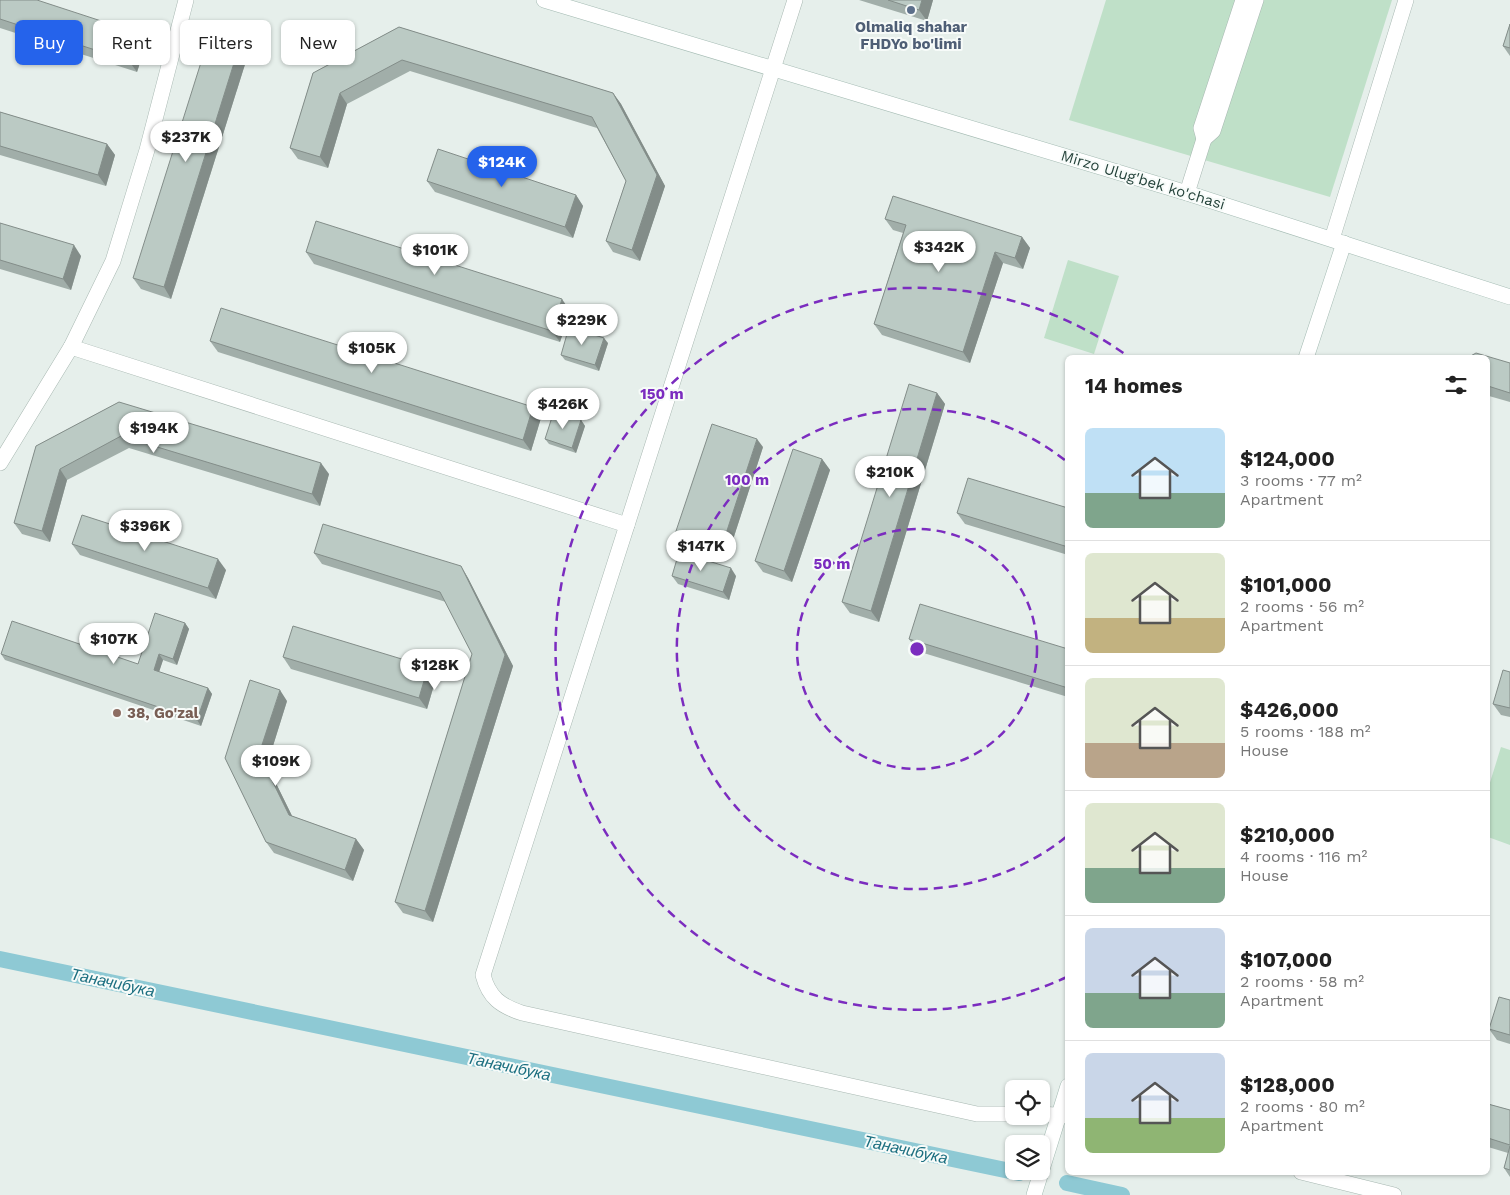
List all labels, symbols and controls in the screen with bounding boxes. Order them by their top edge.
marker: Olmaliq shahar FHDYo bo'limi [905,4,917,16]
place label: Olmaliq shahar FHDYo bo'limi [855,18,968,53]
chip: Buy [15,20,83,65]
chip: Rent [93,20,170,65]
chip: Filters [180,20,271,65]
chip: New [281,20,355,65]
pin: $237K [151,120,221,163]
text: $237K [161,127,211,146]
pin: $124K [467,146,537,188]
street label: Mirzo Ulug'bek ko'chasi [1059,146,1227,214]
text: $124K [478,152,526,171]
pin: $342K [904,230,974,273]
pin: $101K [400,234,470,276]
text: $342K [914,237,964,256]
text: $101K [412,240,458,259]
pin: $229K [547,304,617,346]
text: $229K [557,310,607,329]
pin: $105K [337,332,407,374]
text: $105K [348,338,396,357]
icon: filters [1442,371,1470,399]
text: 14 homes [1085,373,1182,398]
text: 150 m [640,385,684,403]
pin: $426K [528,388,598,430]
text: $426K [538,394,588,413]
pin: $194K [119,412,189,454]
text: $194K [130,418,178,437]
text: $124,000 [1240,446,1335,471]
icon: home [1125,448,1185,508]
pin: $210K [855,456,925,498]
text: $210K [866,462,914,481]
text: 100 m [725,471,769,489]
text: 3 rooms · 77 m² [1240,471,1362,490]
text: Apartment [1240,490,1323,509]
pin: $396K [110,510,180,552]
text: $396K [120,516,170,535]
pin: $147K [666,530,736,572]
text: $147K [677,536,725,555]
text: 50 m [814,555,850,573]
text: $101,000 [1240,572,1332,597]
icon: home [1125,573,1185,633]
text: 2 rooms · 56 m² [1240,597,1364,616]
text: Apartment [1240,616,1323,635]
pin: $107K [79,622,149,665]
text: $107K [90,629,138,648]
centre of rings [908,640,926,658]
pin: $128K [400,648,470,691]
text: $128K [411,655,459,674]
text: $426,000 [1240,697,1339,722]
icon: home [1125,698,1185,758]
place label: 38, Go'zal [127,704,199,722]
marker: 38, Go'zal [111,707,123,719]
text: 5 rooms · 188 m² [1240,722,1371,741]
text: House [1240,741,1289,760]
pin: $109K [241,744,311,787]
text: $109K [252,751,300,770]
text: $210,000 [1240,822,1335,847]
icon: home [1125,823,1185,883]
text: 4 rooms · 116 m² [1240,847,1367,866]
text: House [1240,866,1289,885]
text: $107,000 [1240,947,1332,972]
icon: home [1125,948,1185,1008]
water label: Таначибука [69,964,157,1001]
text: 2 rooms · 58 m² [1240,972,1364,991]
text: Apartment [1240,991,1323,1010]
water label: Таначибука [465,1048,553,1085]
text: $128,000 [1240,1072,1335,1097]
icon: home [1125,1073,1185,1133]
map controls [1005,1080,1050,1180]
button: locate [1005,1080,1050,1125]
text: 2 rooms · 80 m² [1240,1097,1365,1116]
text: Apartment [1240,1116,1323,1135]
water label: Таначибука [862,1131,950,1168]
button: layers [1005,1135,1050,1180]

